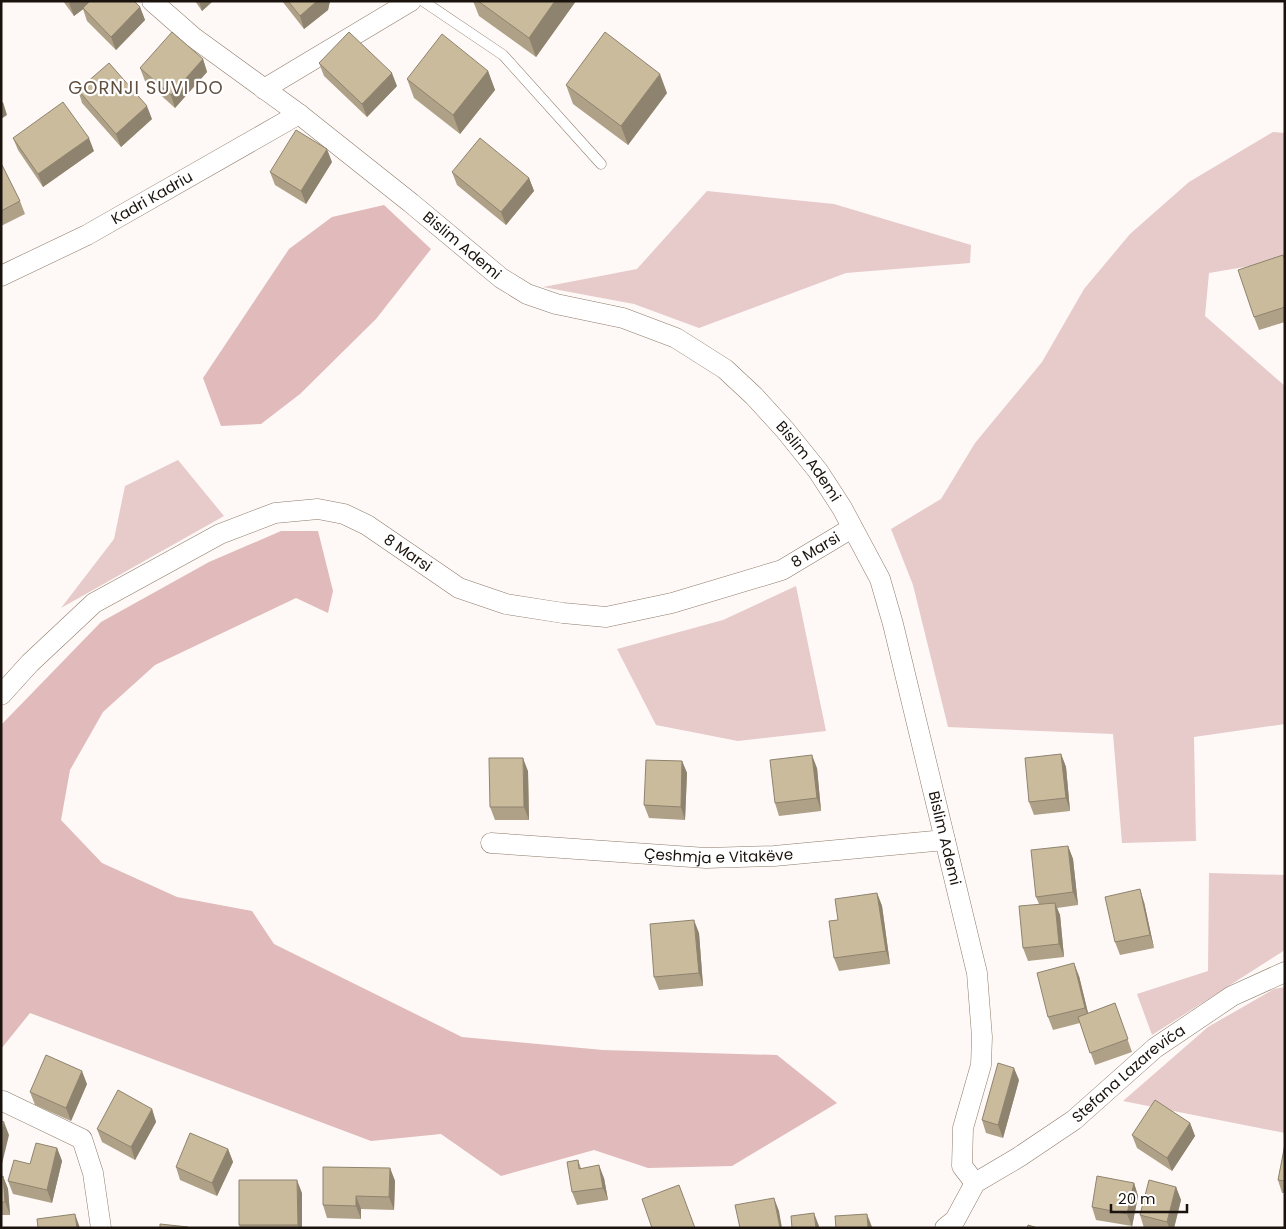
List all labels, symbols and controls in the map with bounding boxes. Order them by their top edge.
district label: GORNJI SUVI DO [68,75,224,100]
street label: Kadri Kadriu [107,166,196,229]
street label: Bislim Ademi [419,206,506,284]
street label: Bislim Ademi [772,416,846,506]
street label: 8 Marsi [787,527,844,572]
street label: 8 Marsi [380,529,436,576]
street label: Bislim Ademi [924,789,966,887]
street label: Çeshmja e Vitakëve [643,843,794,868]
street label: Stefana Lazarevića [1067,1020,1189,1127]
scale bar [1111,1182,1187,1214]
text: 20 m [1118,1188,1156,1209]

